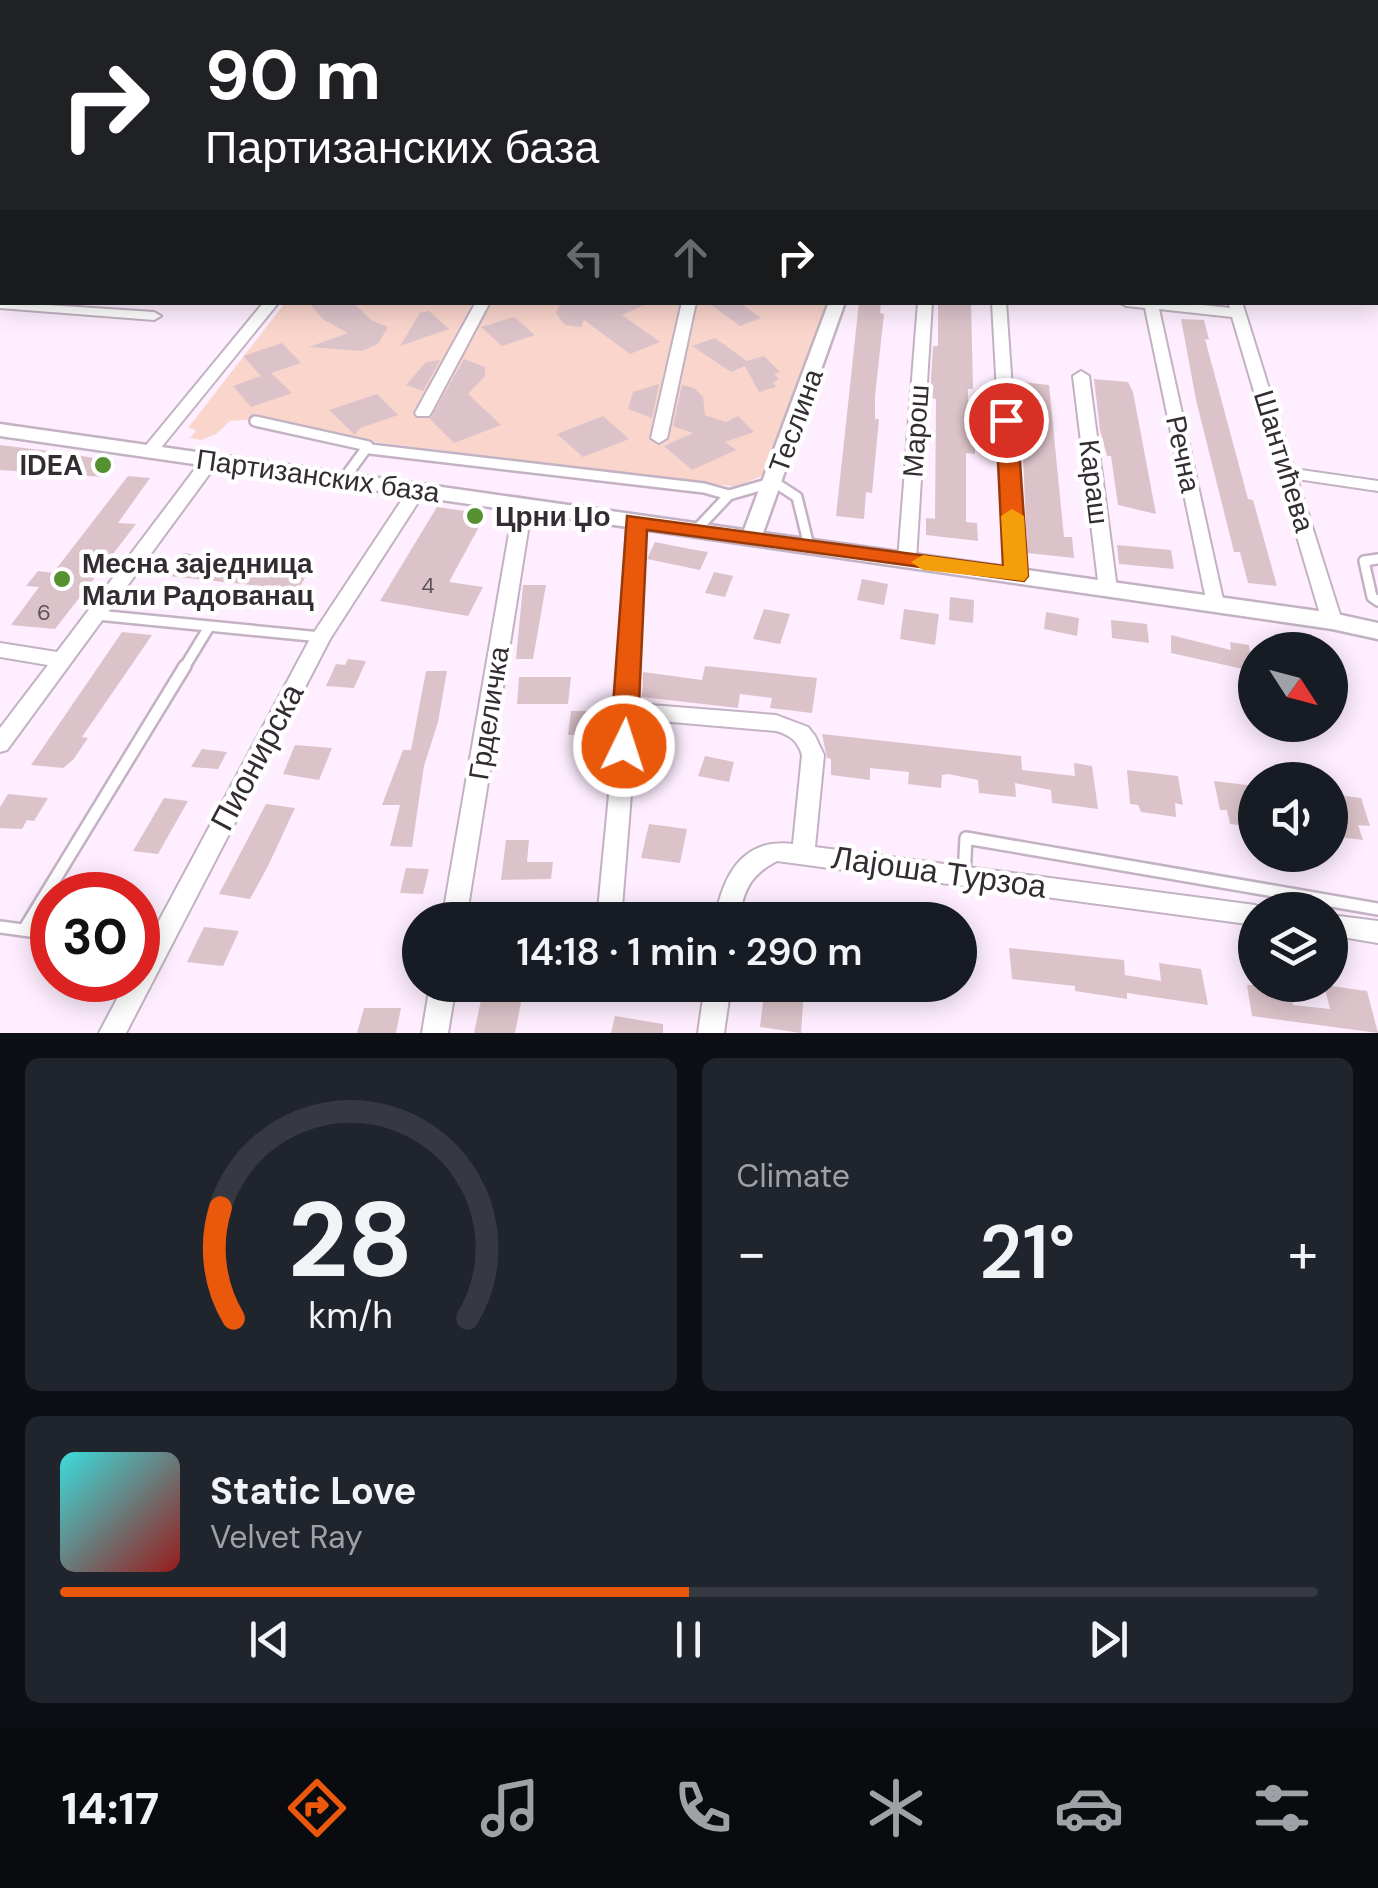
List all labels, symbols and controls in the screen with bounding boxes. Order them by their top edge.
text: 90 m [205,30,381,121]
icon: right [40,40,170,170]
text: Партизанских база [205,118,599,177]
icon: left [558,230,613,285]
icon: ahead [663,230,718,285]
icon: right [768,230,823,285]
street label: Теслина [760,363,832,478]
pin [964,378,1049,463]
street label: Марош [894,383,938,479]
street label: Шантићева [1245,386,1323,537]
icon: arrive [979,393,1034,448]
street label: Речна [1157,412,1209,496]
street label: Караш [1070,437,1118,527]
street label: Партизанских база [194,441,442,511]
place label: IDEA [19,447,83,484]
marker: IDEA [92,454,114,476]
place label: Црни Џо [495,498,611,535]
marker: Црни Џо [464,505,486,527]
place label: Месна заједница Мали Радованац [82,545,314,614]
marker: Месна заједница Мали Радованац [51,568,73,590]
house number: 4 [421,571,435,600]
house number: 6 [37,598,51,627]
north arrow [1238,632,1348,742]
map controls [1238,632,1348,1002]
street label: Грделичка [460,643,518,782]
street label: Пионирска [201,676,313,838]
position arrow [572,694,676,798]
button: sound [1238,762,1348,872]
street label: Лајоша Турзоа [829,836,1049,908]
speed limit sign: 30 [30,872,160,1002]
button: layers [1238,892,1348,1002]
text: 14:18 · 1 min · 290 m [517,927,862,977]
text: Climate [737,1155,850,1197]
text: 28 [288,1173,413,1308]
text: 21° [979,1204,1075,1301]
text: − [737,1217,767,1289]
text: + [1288,1217,1318,1289]
text: km/h [309,1293,393,1339]
text: Static Love [210,1466,416,1516]
text: Velvet Ray [210,1516,363,1558]
icon: previous [242,1612,297,1667]
icon: pause [661,1612,716,1667]
icon: next [1081,1612,1136,1667]
icon: directions [282,1773,352,1843]
icon: music [475,1773,545,1843]
icon: phone [668,1773,738,1843]
icon: climate [861,1773,931,1843]
icon: car [1054,1773,1124,1843]
icon: filters [1247,1773,1317,1843]
text: 14:17 [61,1779,159,1838]

